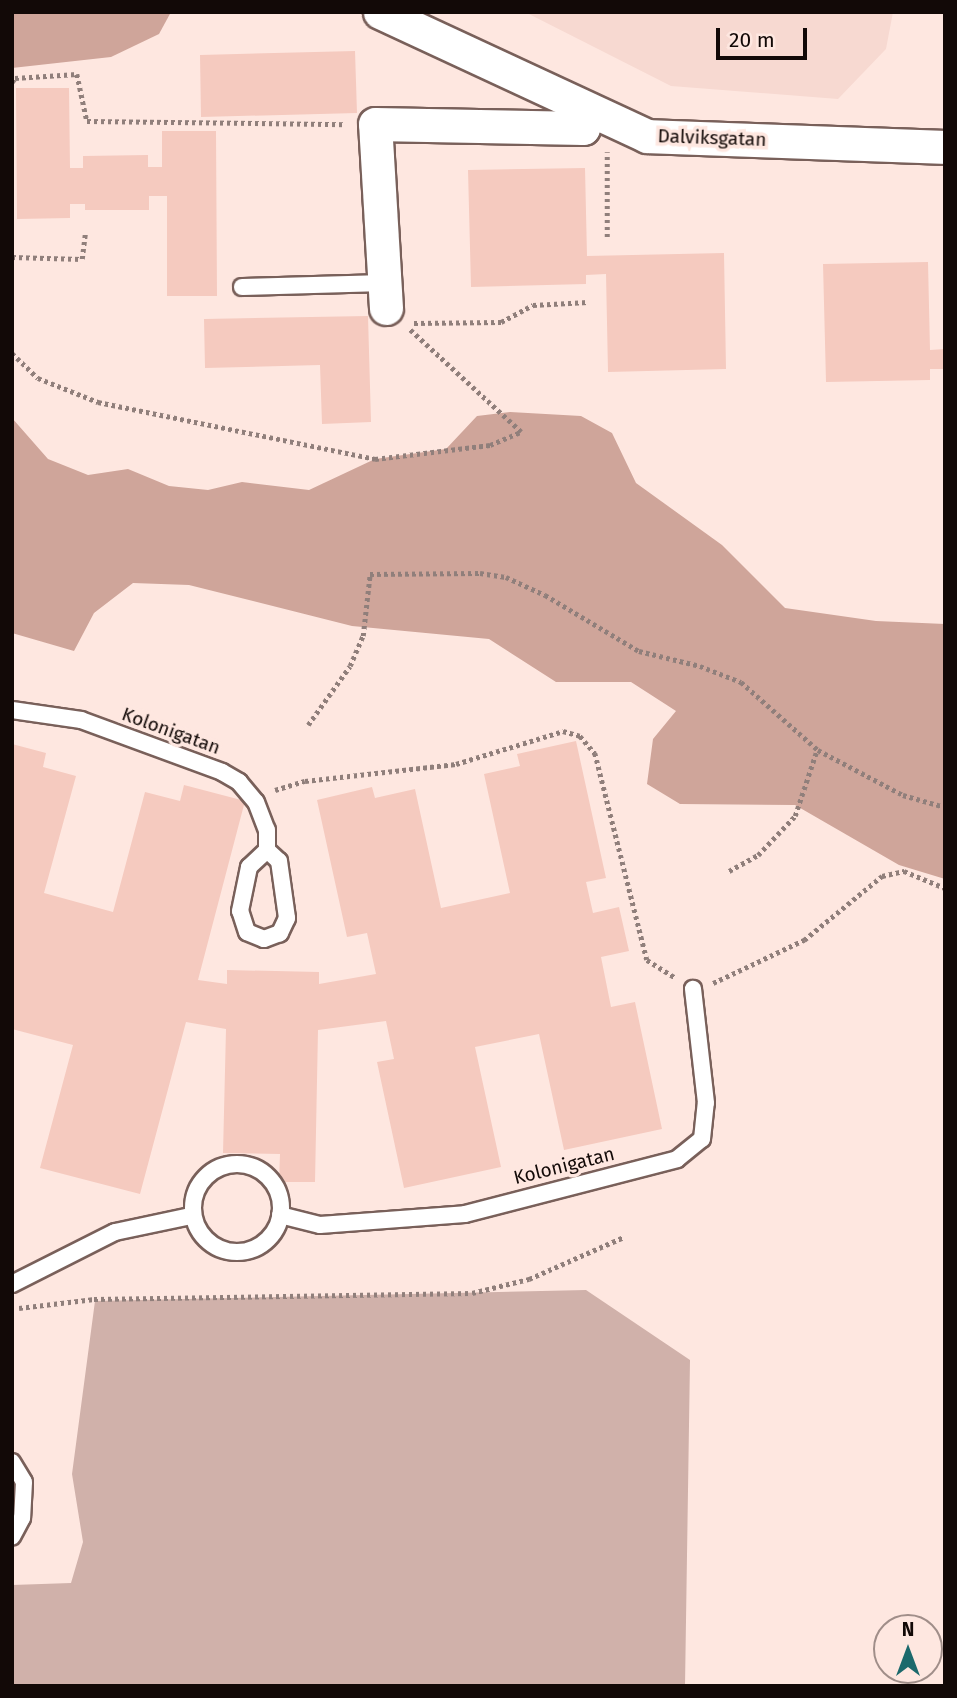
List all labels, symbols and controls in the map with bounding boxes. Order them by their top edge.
scale bar [719,14,810,58]
text: 20 m [729,27,775,53]
street label: Dalviksgatan [657,125,767,151]
street label: Kolonigatan [119,703,223,759]
street label: Kolonigatan [511,1142,617,1190]
north arrow [873,1614,943,1684]
text: N [902,1618,914,1641]

